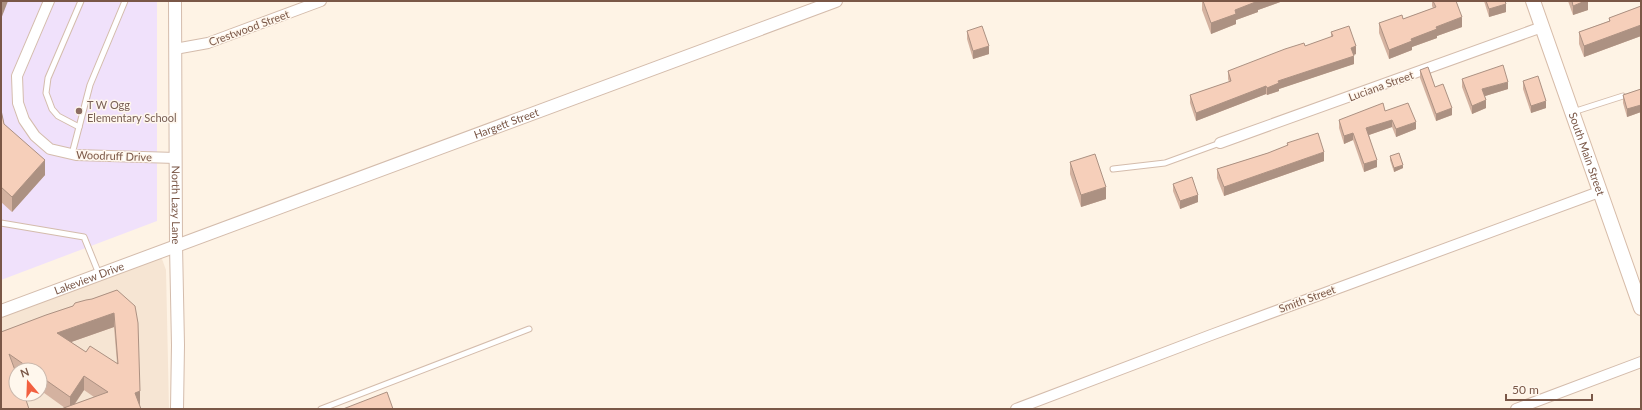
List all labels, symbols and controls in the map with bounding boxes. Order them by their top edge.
street label: Crestwood Street [207,7,291,48]
street label: Luciana Street [1347,68,1415,103]
place label: T W Ogg Elementary School [87,98,177,124]
street label: Hargett Street [472,105,540,141]
marker: T W Ogg Elementary School [74,106,84,116]
street label: South Main Street [1567,110,1608,197]
street label: Woodruff Drive [76,148,152,163]
street label: North Lazy Lane [170,166,183,245]
street label: Lakeview Drive [52,259,126,297]
street label: Smith Street [1277,282,1337,315]
north arrow [8,362,48,402]
text: N [18,365,31,380]
scale bar [1506,376,1592,402]
text: 50 m [1512,382,1539,397]

